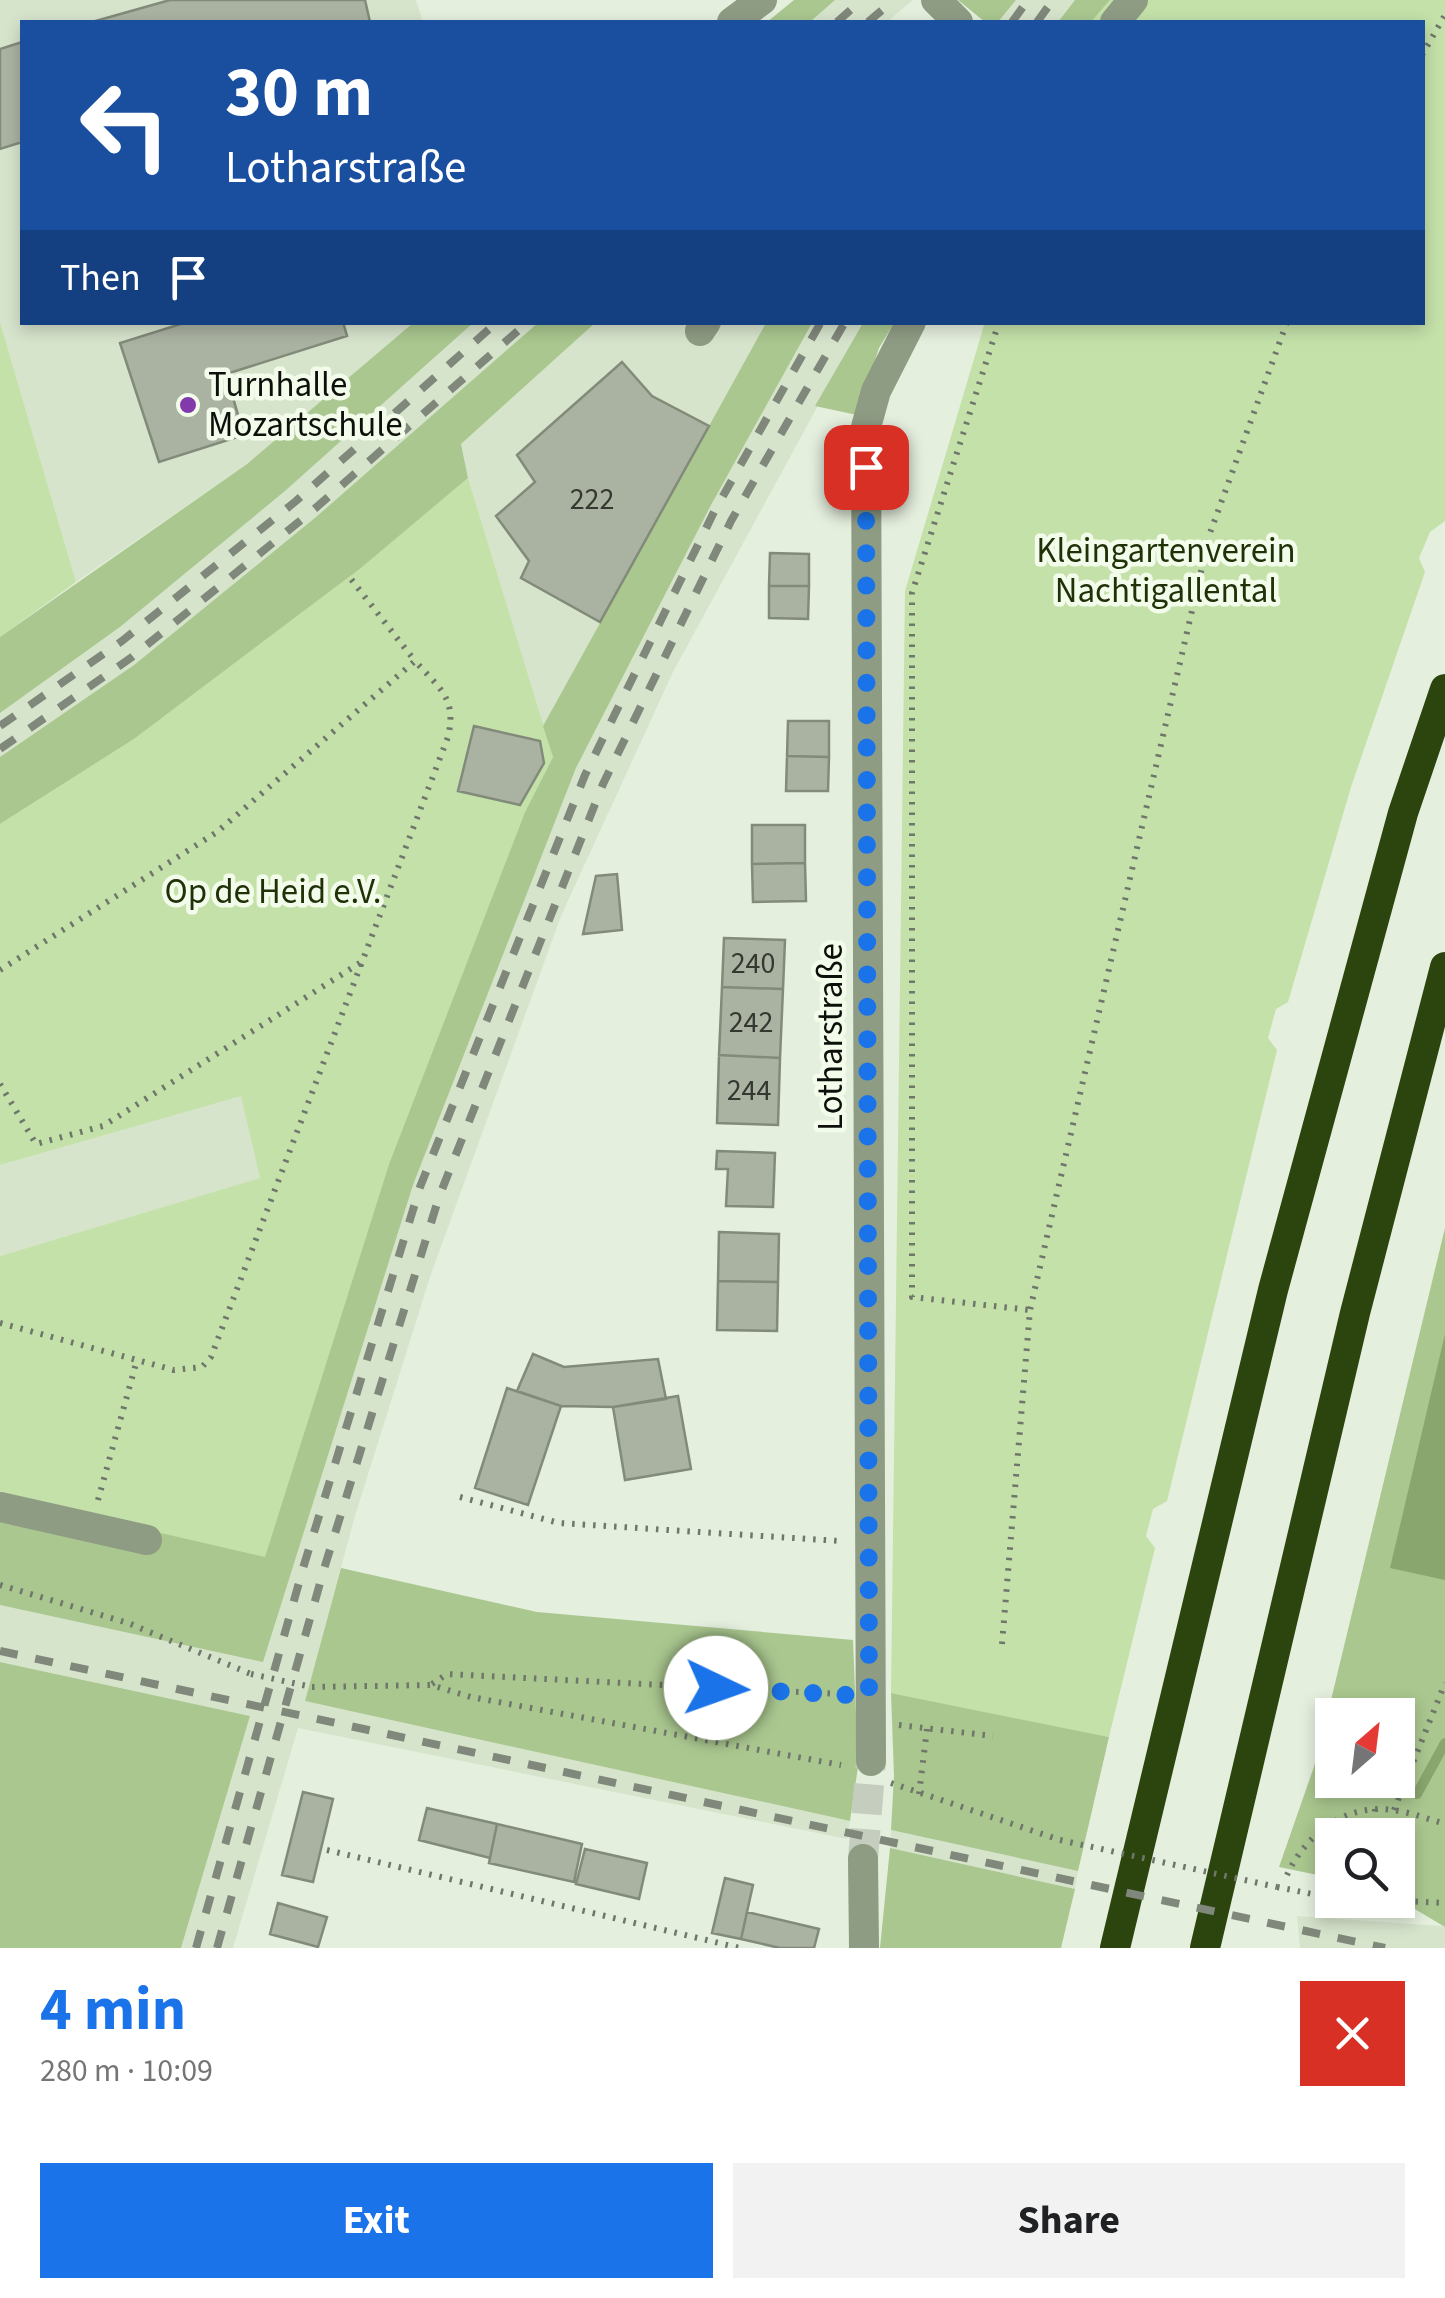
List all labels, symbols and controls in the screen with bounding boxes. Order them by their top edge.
text: 30 m [225,43,373,143]
icon: left [60,60,190,190]
text: Lotharstraße [225,136,466,200]
icon: arrive [161,250,216,305]
text: Then [60,251,141,305]
place label: Turnhalle Mozartschule [208,360,403,450]
marker: Turnhalle Mozartschule [177,394,199,416]
pin [824,425,909,510]
icon: arrive [839,440,894,495]
house number: 222 [570,478,614,521]
park label: Kleingartenverein Nachtigallental [1036,526,1296,616]
park label: Op de Heid e.V. [165,867,381,917]
house number: 240 [731,942,775,985]
street label: Lotharstraße [806,943,856,1131]
house number: 242 [729,1001,773,1044]
house number: 244 [727,1069,771,1112]
position arrow [664,1636,768,1740]
north arrow [1315,1698,1415,1798]
map controls [1315,1698,1415,1918]
button: search [1315,1818,1415,1918]
text: 4 min [40,1968,186,2053]
button: close [1300,1981,1405,2086]
text: 280 m · 10:09 [40,2048,213,2094]
button: Exit [40,2163,713,2278]
button: Share [733,2163,1405,2278]

